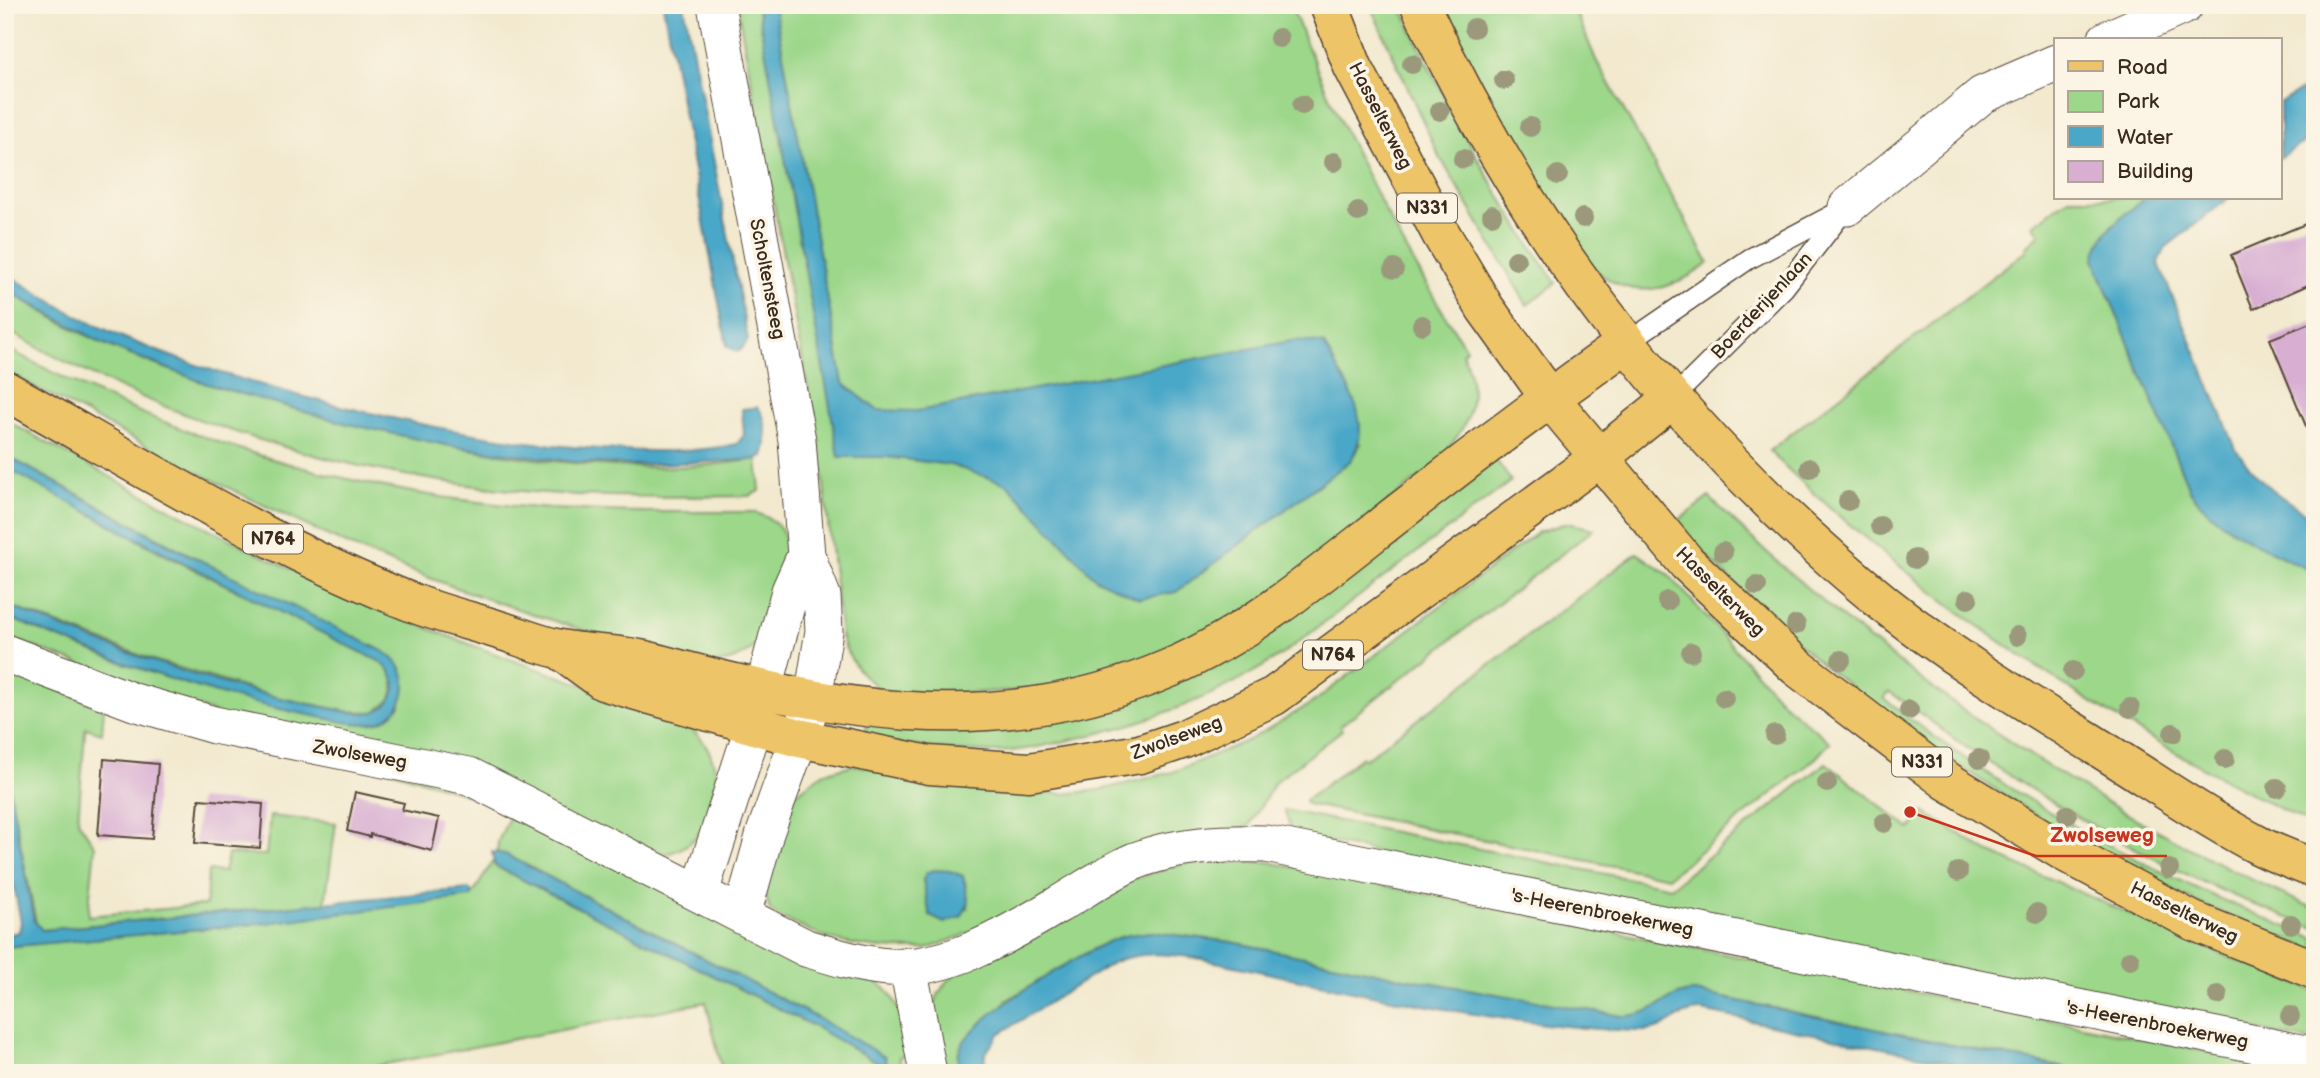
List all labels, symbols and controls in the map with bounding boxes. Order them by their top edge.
legend [2054,38,2282,200]
text: Road [2117,55,2168,80]
street label: Hasselterweg [1343,59,1417,173]
text: Park [2117,89,2160,114]
text: Water [2117,125,2173,150]
text: Building [2117,159,2193,184]
road number: N331 [1397,194,1457,223]
street label: Scholtensteeg [744,217,790,341]
street label: Boerderijenlaan [1707,248,1817,364]
road number: N764 [243,524,303,554]
street label: Hasselterweg [1670,542,1770,642]
road number: N764 [1303,640,1363,670]
street label: Zwolseweg [1128,711,1225,765]
street label: Zwolseweg [310,735,409,775]
road number: N331 [1892,748,1952,776]
callout: Zwolseweg [2036,814,2167,856]
text: Zwolseweg [2050,823,2154,848]
street label: Hasselterweg [2126,877,2242,949]
street label: 's-Heerenbroekerweg [1509,884,1695,942]
street label: 's-Heerenbroekerweg [2064,996,2250,1054]

